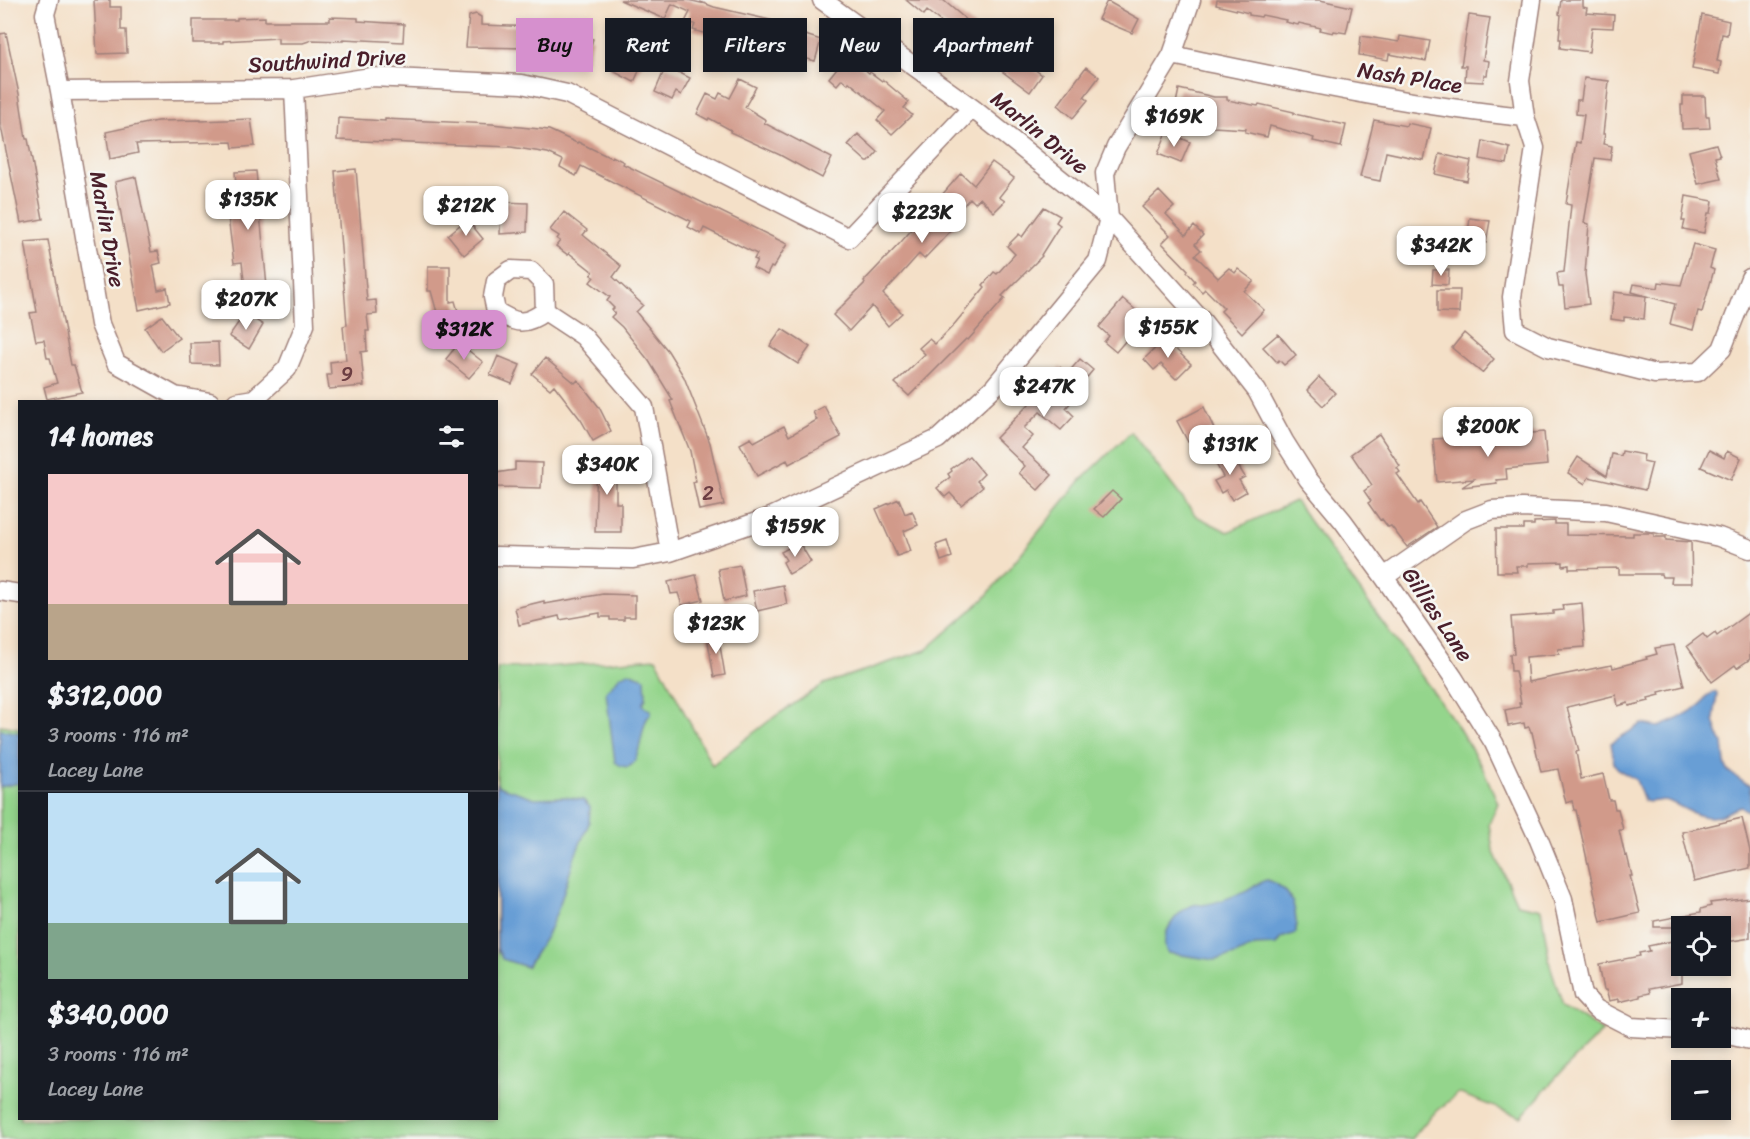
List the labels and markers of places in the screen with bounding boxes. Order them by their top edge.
pin: $169K [1132,97,1216,148]
pin: $135K [206,180,290,231]
pin: $212K [424,186,508,237]
pin: $223K [880,193,964,244]
pin: $342K [1399,226,1483,277]
pin: $207K [204,280,288,331]
pin: $155K [1126,308,1210,359]
pin: $312K [422,310,506,361]
pin: $247K [1002,367,1086,418]
pin: $200K [1446,407,1530,458]
pin: $131K [1188,425,1272,476]
pin: $340K [565,445,649,496]
pin: $159K [753,507,837,558]
pin: $123K [674,604,758,655]

